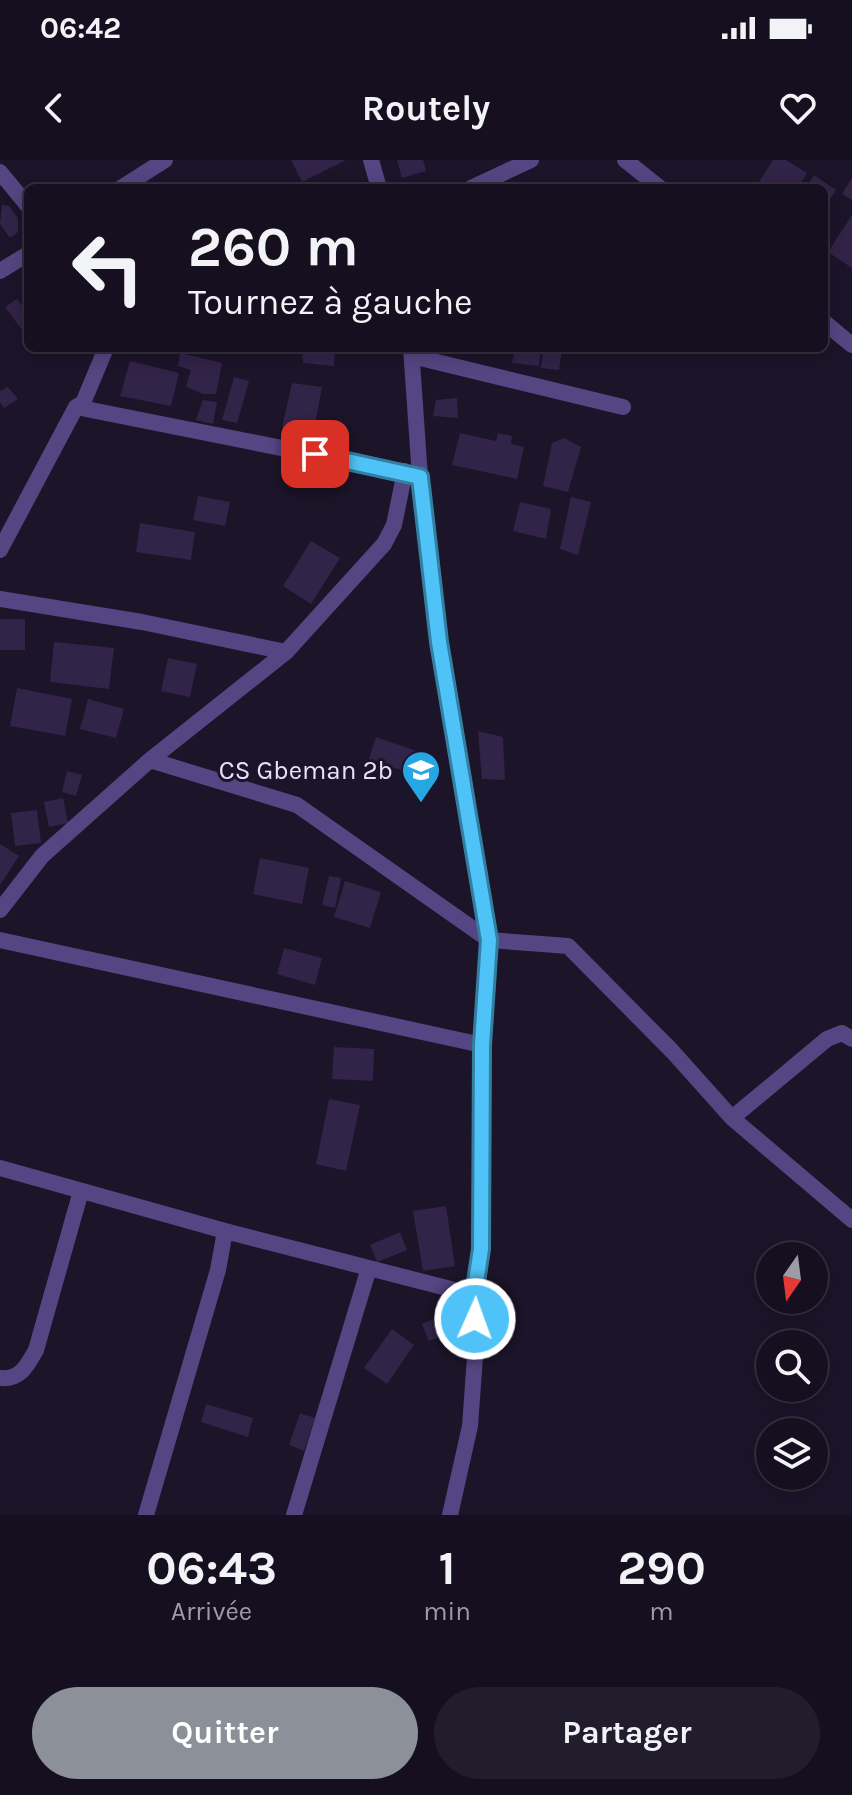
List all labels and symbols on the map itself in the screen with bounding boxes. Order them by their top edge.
pin [281,420,349,488]
school or university icon: CS Gbeman 2b [400,749,442,804]
place label: CS Gbeman 2b [219,755,393,786]
north arrow [756,1242,828,1314]
position arrow [433,1277,517,1361]

